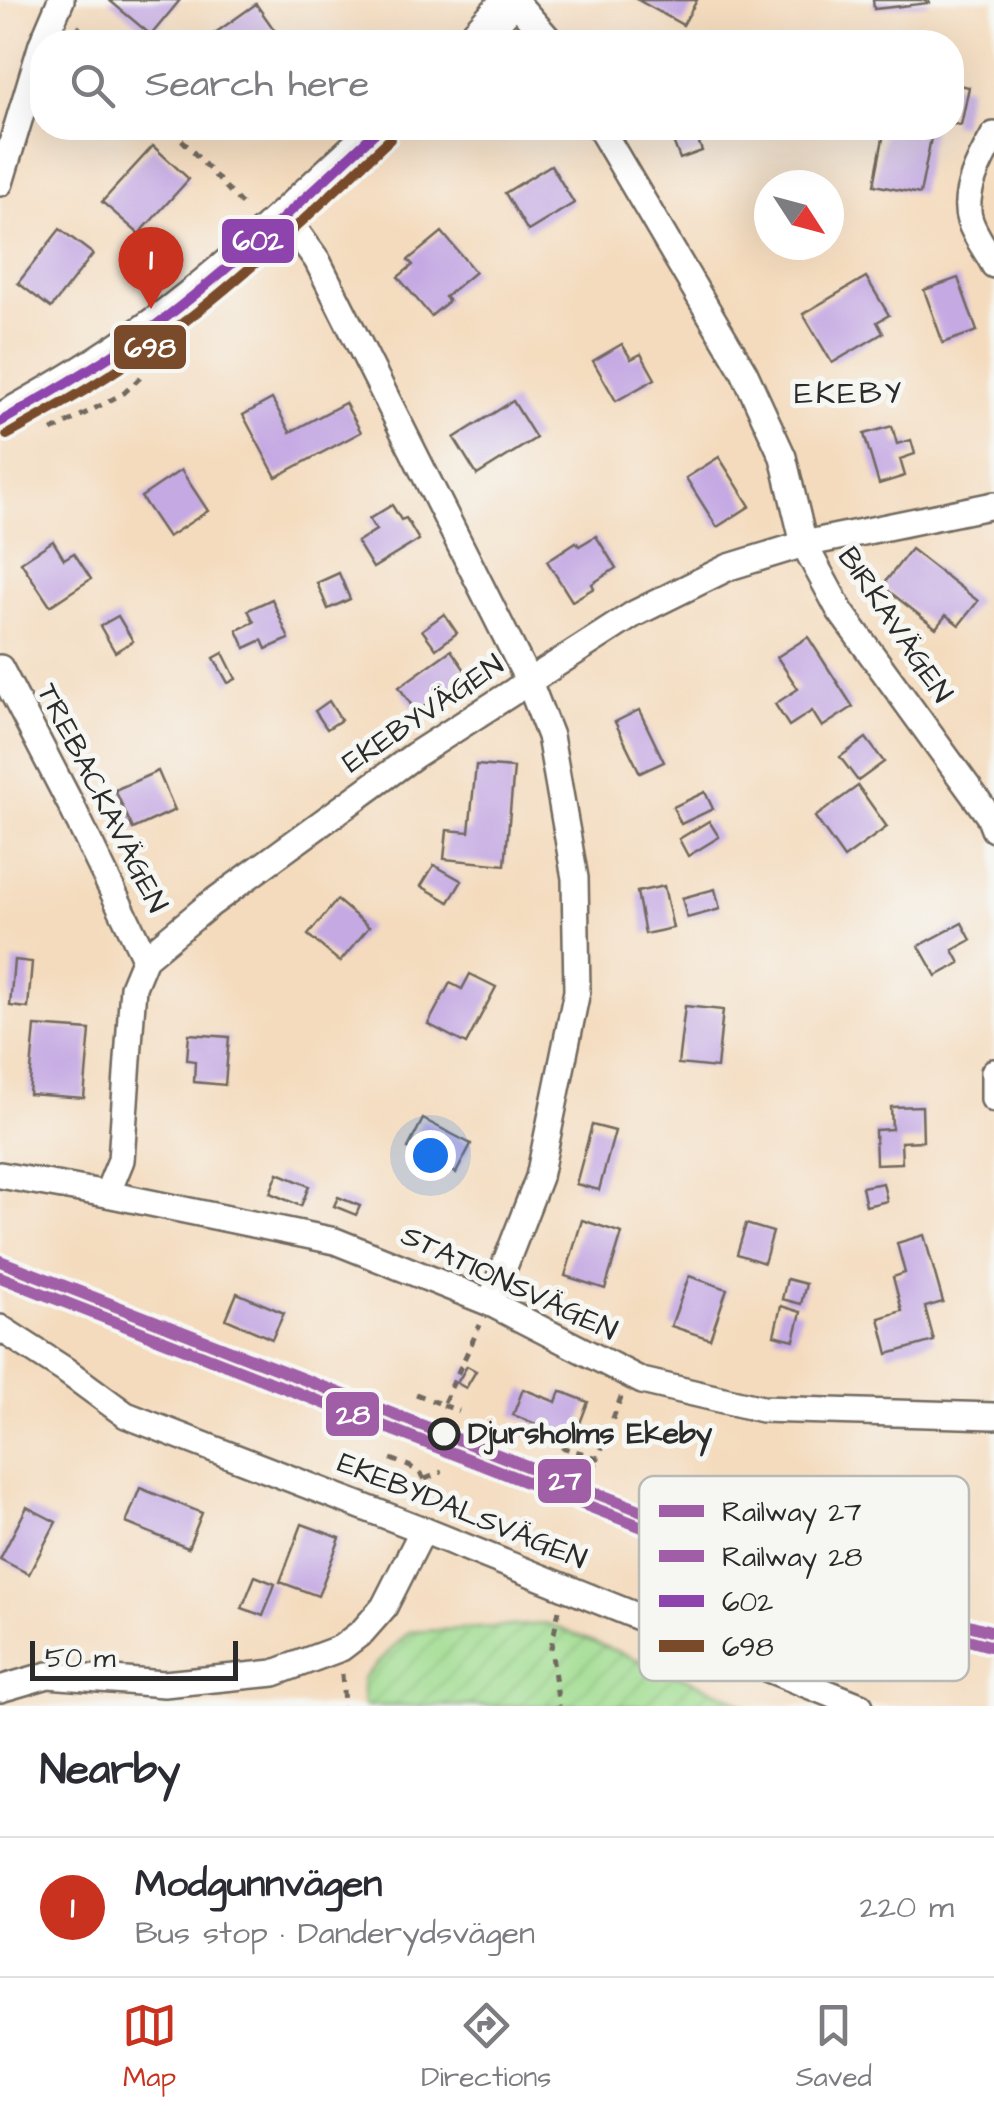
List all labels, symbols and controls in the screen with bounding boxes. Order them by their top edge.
search box [30,30,964,140]
icon: search [65,58,120,113]
text: Search here [145,59,369,111]
north arrow [754,170,844,260]
line badge: 602 [220,217,296,265]
text: 602 [232,222,285,261]
pin: 1 [118,226,184,309]
line badge: 698 [112,323,188,371]
text: 698 [124,329,176,368]
district label: EKEBY [794,371,904,416]
street label: BIRKAVÄGEN [827,539,963,711]
street label: EKEBYVÄGEN [334,644,512,784]
street label: TREBACKAVÄGEN [26,676,178,920]
your location [405,1130,456,1181]
street label: STATIONSVÄGEN [394,1215,624,1351]
line badge: 28 [324,1390,381,1438]
text: 28 [335,1396,370,1435]
place label: Djursholms Ekeby [468,1413,713,1457]
marker: Djursholms Ekeby [429,1419,459,1449]
street label: EKEBYDALSVÄGEN [331,1442,593,1580]
line badge: 27 [536,1457,593,1505]
text: 27 [547,1462,582,1501]
legend [639,1476,969,1681]
text: Railway 27 [722,1493,862,1534]
text: Railway 28 [722,1538,863,1579]
text: 602 [722,1583,773,1622]
text: 698 [722,1628,774,1667]
scale bar [30,1636,238,1680]
text: 50 m [45,1639,116,1678]
text: Nearby [40,1742,180,1800]
text: Modgunnvägen [135,1859,382,1911]
text: 1 [70,1885,75,1930]
text: 220 m [859,1885,954,1930]
text: Bus stop · Danderydsvägen [135,1911,535,1956]
tab: Map [122,1998,177,2097]
tab: Directions [421,1998,551,2097]
tab: Saved [796,1998,872,2097]

